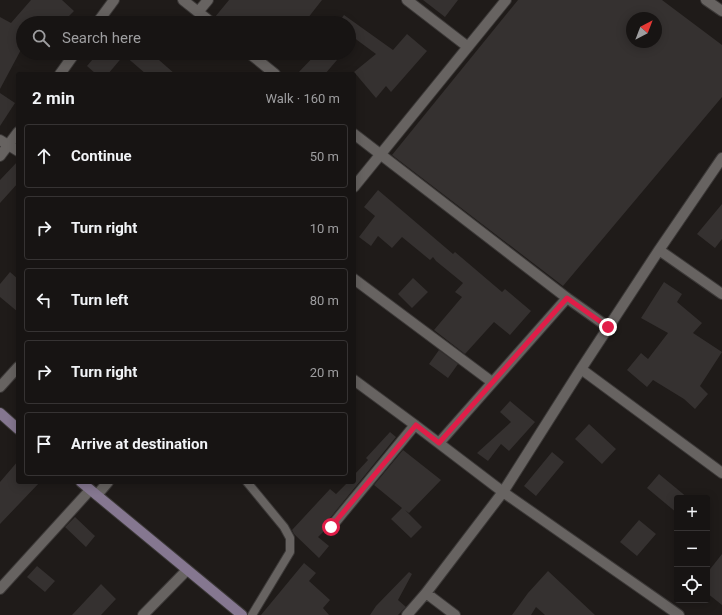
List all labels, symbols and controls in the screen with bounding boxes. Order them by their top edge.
north arrow [626,12,662,48]
search box [16,16,356,60]
icon: search [30,27,52,49]
text: Search here [62,29,141,47]
text: 2 min [32,88,75,108]
text: Walk · 160 m [265,91,340,106]
icon: ahead [33,145,55,167]
text: Continue [71,147,132,165]
text: 50 m [310,149,339,164]
icon: right [33,217,55,239]
text: Turn right [71,219,137,237]
text: 10 m [310,221,339,236]
icon: left [33,289,55,311]
text: Turn left [71,291,128,309]
text: 80 m [310,293,339,308]
route end [599,318,617,336]
icon: right [33,361,55,383]
text: Turn right [71,363,137,381]
text: 20 m [310,365,339,380]
icon: arrive [33,433,55,455]
text: Arrive at destination [71,435,208,453]
map controls [674,495,710,603]
button: + [674,495,710,531]
route start [322,518,340,536]
button: − [674,531,710,567]
button: locate [674,567,710,603]

